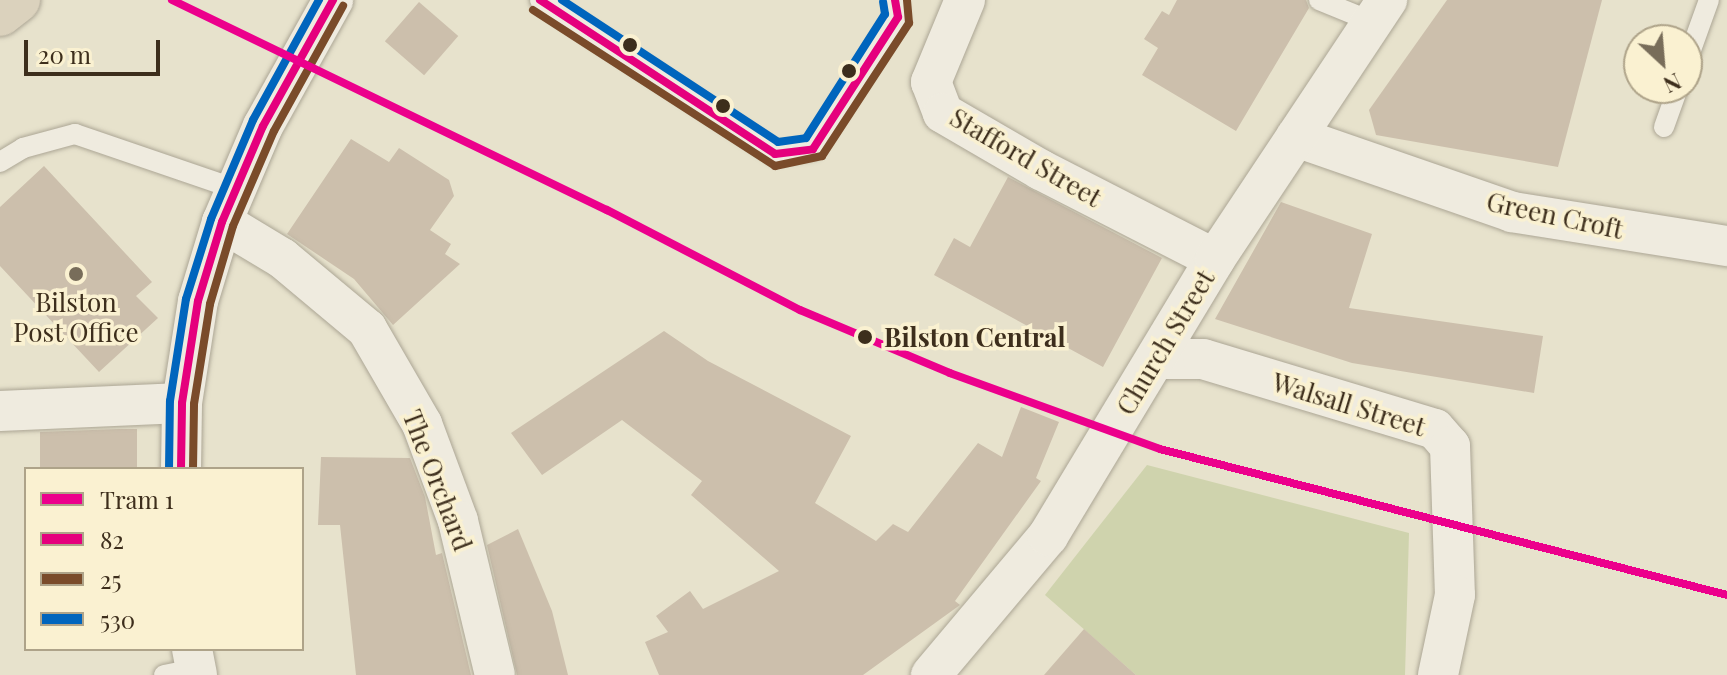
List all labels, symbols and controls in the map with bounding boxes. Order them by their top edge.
scale bar [28,24,164,74]
north arrow [1623,24,1703,104]
unlabelled marker [622,37,638,53]
text: 20 m [38,38,91,70]
unlabelled marker [841,63,857,79]
text: N [1659,67,1686,101]
unlabelled marker [715,98,731,114]
street label: Stafford Street [945,101,1107,213]
street label: Green Croft [1484,185,1626,245]
street label: Church Street [1110,264,1220,420]
marker: Bilston Post Office [67,265,85,283]
place label: Bilston Post Office [13,286,139,348]
place label: Bilston Central [884,321,1066,353]
marker: Bilston Central [853,325,877,349]
street label: Walsall Street [1269,366,1429,442]
street label: The Orchard [397,405,479,555]
legend [24,467,304,651]
text: Tram 1 [100,483,174,515]
text: 82 [100,523,124,555]
text: 25 [100,563,121,595]
text: 530 [100,603,135,635]

